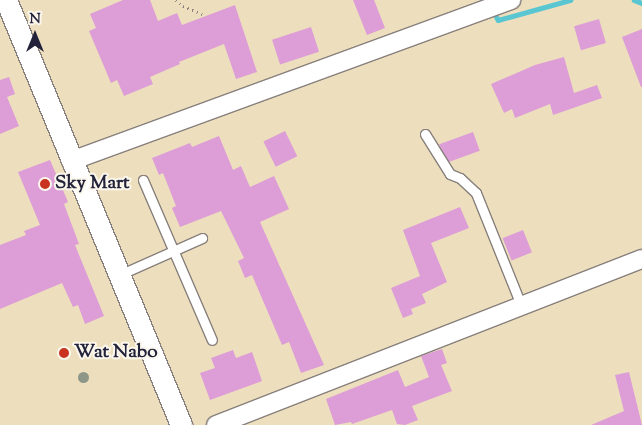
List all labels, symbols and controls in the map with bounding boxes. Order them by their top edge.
north arrow [10,10,60,60]
text: N [29,10,41,30]
place label: Sky Mart [55,173,130,195]
marker: Sky Mart [39,178,51,190]
place label: Wat Nabo [74,342,158,364]
marker: Wat Nabo [58,347,70,359]

